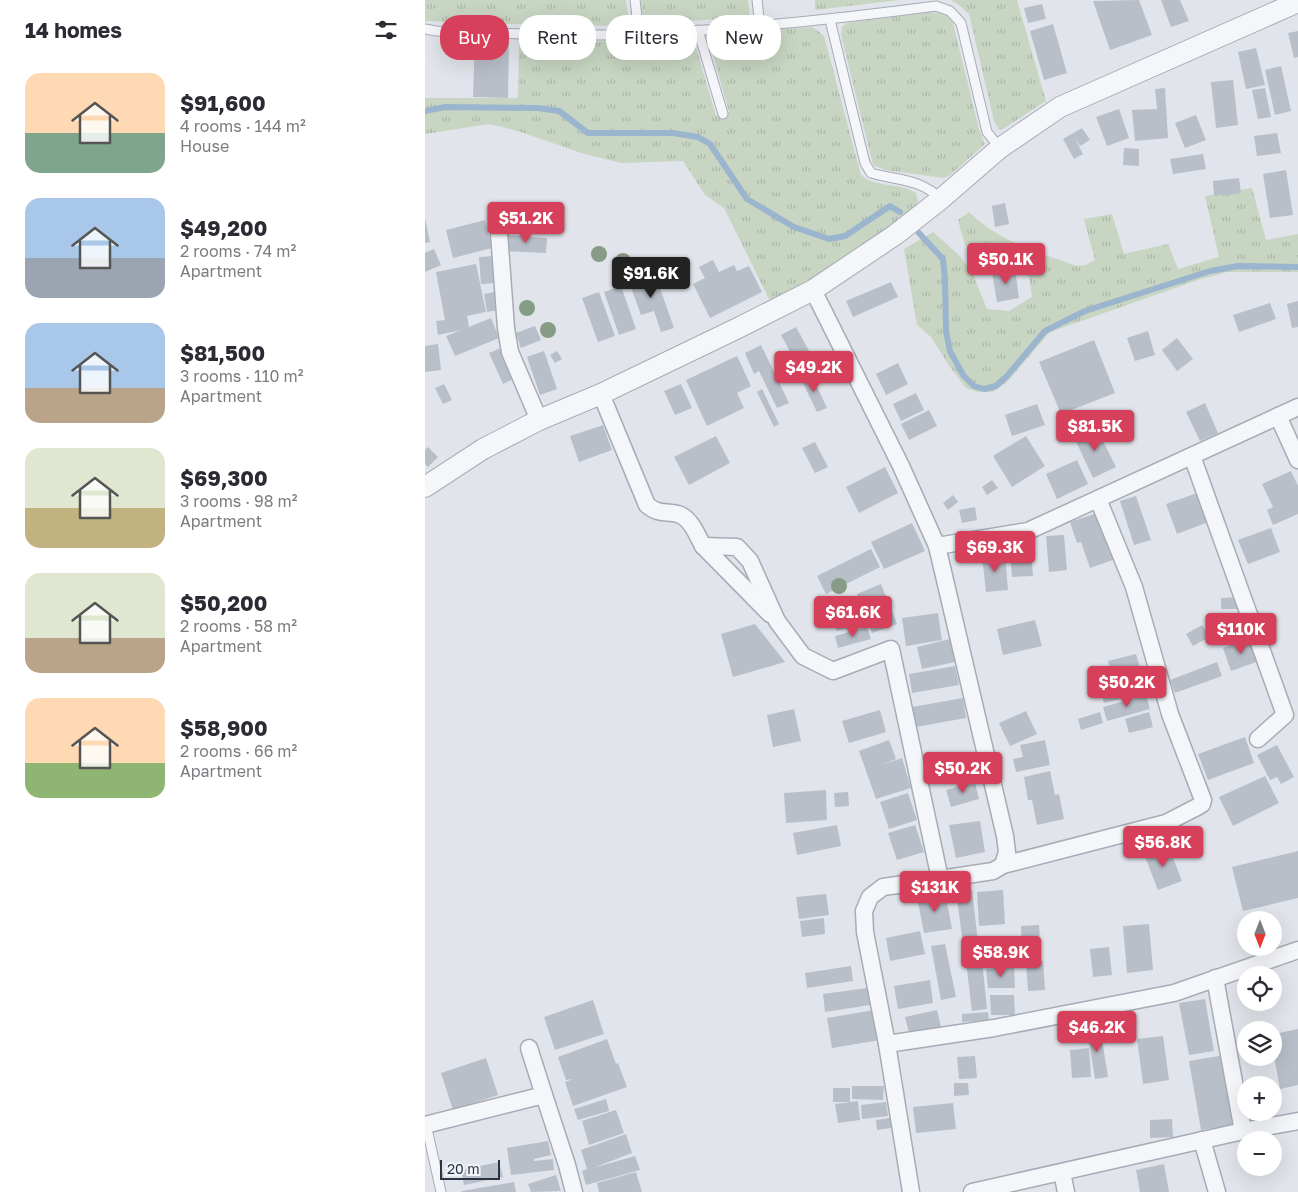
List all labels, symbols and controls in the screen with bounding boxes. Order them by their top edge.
chip: Buy [440,15,509,60]
chip: Rent [519,15,596,60]
chip: Filters [606,15,697,60]
chip: New [707,15,781,60]
icon: filters [372,16,400,44]
text: 14 homes [25,17,122,43]
text: $91,600 [180,90,266,116]
icon: home [65,93,125,153]
text: 4 rooms · 144 m² [180,116,306,136]
text: House [180,136,229,156]
pin: $51.2K [485,202,567,244]
text: $51.2K [498,208,554,228]
text: $49,200 [180,215,267,241]
icon: home [65,218,125,278]
text: 2 rooms · 74 m² [180,241,296,261]
pin: $50.1K [965,242,1047,285]
text: $50.1K [978,249,1034,269]
pin: $91.6K [610,256,692,299]
text: Apartment [180,261,262,281]
text: $91.6K [623,263,679,283]
text: $81,500 [180,340,265,366]
icon: home [65,343,125,403]
pin: $49.2K [773,350,855,393]
text: $49.2K [785,357,843,377]
text: 3 rooms · 110 m² [180,366,303,386]
text: Apartment [180,386,262,406]
pin: $81.5K [1054,410,1136,452]
text: $81.5K [1067,416,1123,436]
text: $69,300 [180,465,268,491]
icon: home [65,468,125,528]
text: 3 rooms · 98 m² [180,491,297,511]
text: Apartment [180,511,262,531]
pin: $69.3K [954,530,1036,573]
text: $69.3K [966,537,1024,557]
text: $50,200 [180,590,267,616]
icon: home [65,593,125,653]
pin: $61.6K [812,596,894,638]
text: $61.6K [825,602,881,622]
pin: $110K [1206,612,1276,655]
text: 2 rooms · 58 m² [180,616,297,636]
text: $110K [1216,619,1266,639]
text: Apartment [180,636,262,656]
pin: $50.2K [1086,666,1168,708]
text: $50.2K [1098,672,1156,692]
text: $58,900 [180,715,268,741]
icon: home [65,718,125,778]
text: 2 rooms · 66 m² [180,741,297,761]
pin: $50.2K [922,752,1004,794]
text: $50.2K [934,758,992,778]
text: Apartment [180,761,262,781]
pin: $56.8K [1122,826,1204,868]
text: $56.8K [1134,832,1192,852]
pin: $131K [900,870,970,913]
text: $131K [911,877,959,897]
north arrow [1237,911,1283,956]
map controls [1237,911,1282,1176]
pin: $58.9K [960,936,1042,978]
text: $58.9K [972,942,1030,962]
button: locate [1237,966,1282,1011]
pin: $46.2K [1056,1010,1138,1053]
text: $46.2K [1068,1017,1126,1037]
button: layers [1237,1021,1282,1066]
button: + [1237,1076,1282,1121]
button: − [1237,1131,1282,1176]
scale bar [440,1157,500,1180]
text: 20 m [447,1160,480,1177]

